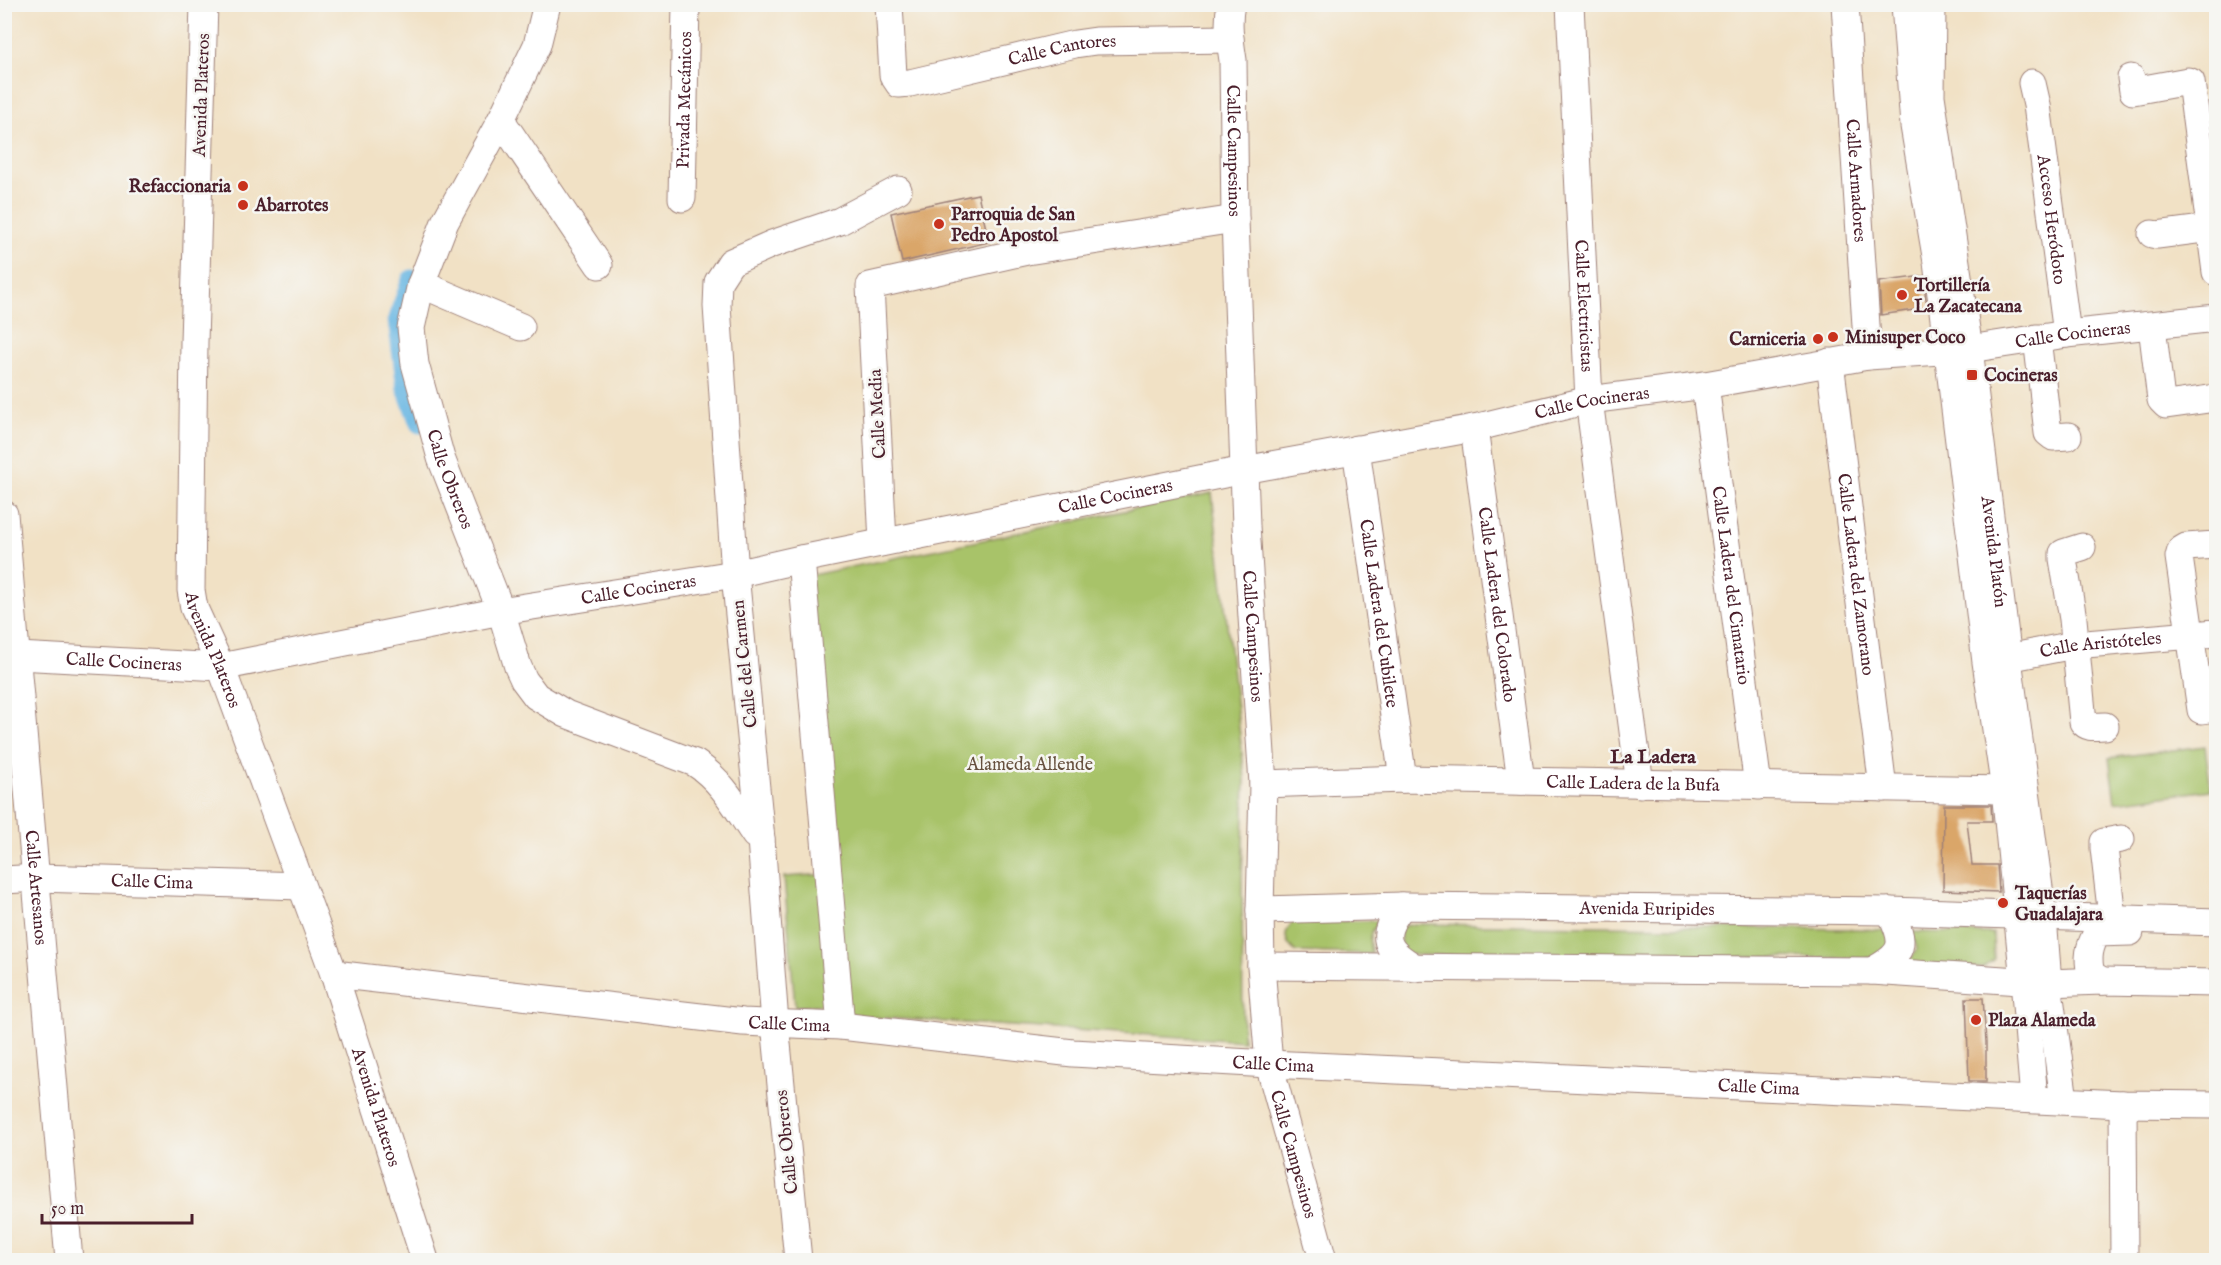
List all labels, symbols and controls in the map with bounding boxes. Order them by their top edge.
street label: Privada Mecánicos [673,31,698,169]
street label: Calle Cantores [1006,31,1116,72]
street label: Avenida Plateros [189,33,216,158]
street label: Calle Campesinos [1220,85,1245,217]
street label: Calle Armadores [1840,118,1871,243]
street label: Acceso Heródoto [2030,152,2070,286]
place label: Refaccionaria [128,176,232,199]
marker: Refaccionaria [236,179,250,193]
place label: Abarrotes [254,195,329,218]
marker: Abarrotes [236,198,250,212]
place label: Parroquia de San Pedro Apostol [951,204,1076,248]
marker: Parroquia de San Pedro Apostol [932,217,946,231]
street label: Calle Electricistas [1568,239,1598,373]
place label: Tortillería La Zacatecana [1913,275,2023,319]
marker: Tortillería La Zacatecana [1895,288,1909,302]
street label: Calle Cocineras [2014,317,2132,355]
place label: Minisuper Coco [1845,327,1966,350]
place label: Carniceria [1729,329,1807,352]
marker: Minisuper Coco [1826,330,1840,344]
marker: Carniceria [1811,332,1825,346]
place label: Cocineras [1984,365,2058,388]
street label: Calle Media [865,368,892,459]
marker: Cocineras [1965,368,1979,382]
street label: Calle Cocineras [1533,382,1651,426]
street label: Calle Obreros [421,427,478,533]
street label: Calle Ladera del Zamorano [1831,472,1879,677]
street label: Calle Cocineras [1056,475,1175,520]
street label: Calle Ladera del Cimatario [1705,485,1755,687]
street label: Avenida Platón [1974,494,2011,609]
street label: Calle Ladera del Colorado [1472,506,1520,704]
street label: Calle Ladera del Cubilete [1353,518,1403,709]
street label: Calle Cocineras [579,570,698,611]
street label: Calle Campesinos [1236,570,1268,703]
street label: Avenida Plateros [178,589,245,711]
street label: Calle del Carmen [727,598,764,729]
street label: Calle Aristóteles [2038,628,2162,664]
street label: Calle Cocineras [65,649,182,678]
district label: La Ladera [1610,745,1696,770]
park label: Alameda Allende [966,754,1093,777]
street label: Calle Ladera de la Bufa [1546,772,1720,798]
street label: Calle Artesanos [19,829,52,946]
street label: Calle Cima [111,870,193,896]
place label: Taquerías Guadalajara [2014,883,2104,927]
marker: Taquerías Guadalajara [1996,896,2010,910]
street label: Avenida Euripides [1578,898,1715,922]
place label: Plaza Alameda [1988,1010,2097,1033]
street label: Calle Cima [748,1012,831,1039]
marker: Plaza Alameda [1969,1013,1983,1027]
street label: Avenida Plateros [345,1044,405,1170]
street label: Calle Cima [1232,1052,1315,1079]
street label: Calle Cima [1717,1075,1800,1102]
street label: Calle Campesinos [1264,1088,1321,1221]
street label: Calle Obreros [771,1089,804,1195]
scale bar [42,1187,192,1225]
text: 50 m [51,1198,84,1221]

